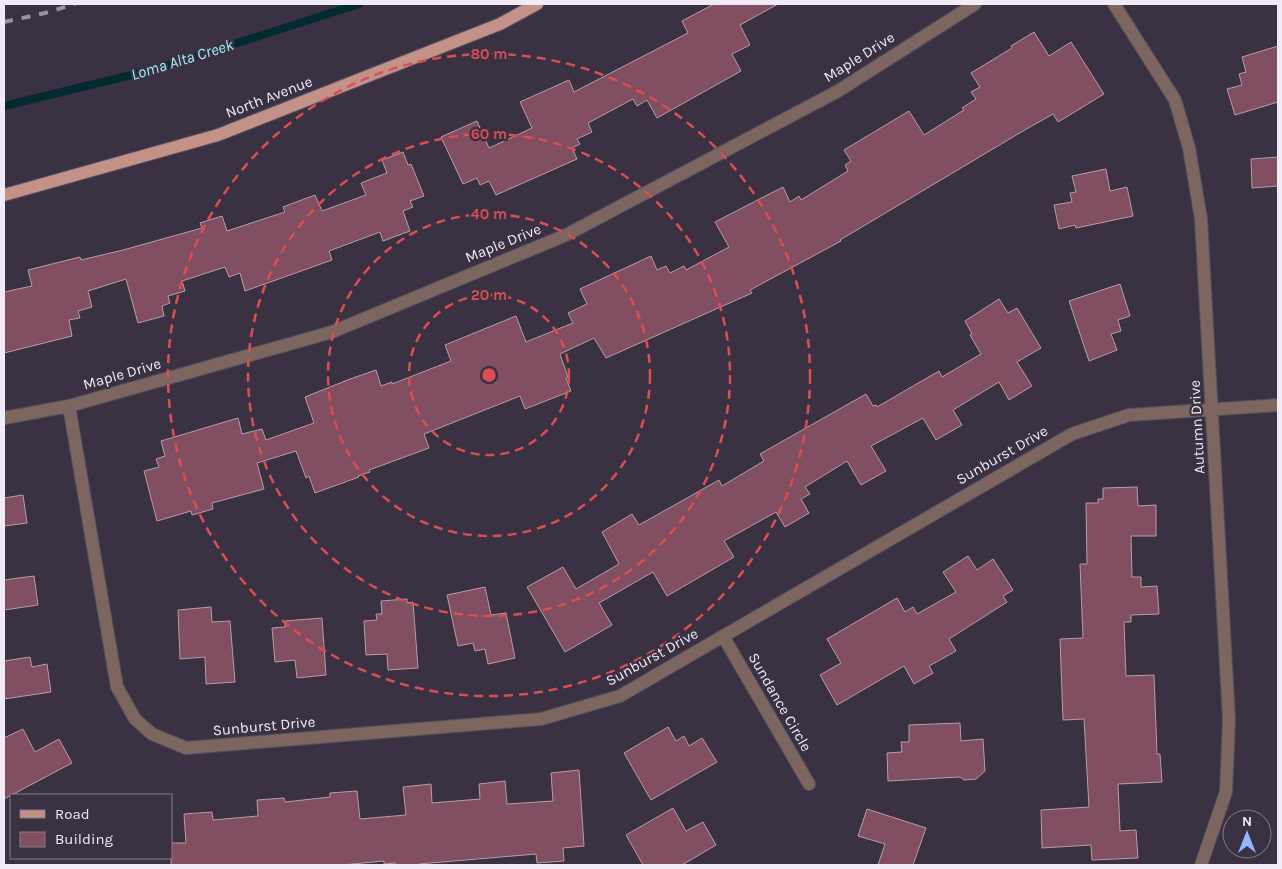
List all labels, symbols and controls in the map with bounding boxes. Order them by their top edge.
street label: Maple Drive [820,28,898,86]
water label: Loma Alta Creek [129,35,236,84]
text: 80 m [470,45,508,63]
street label: North Avenue [223,72,315,122]
text: 60 m [471,125,507,143]
text: 40 m [471,205,507,223]
street label: Maple Drive [462,220,544,266]
text: 20 m [471,286,507,304]
street label: Maple Drive [81,354,163,394]
centre of rings [480,366,498,384]
street label: Autumn Drive [1186,380,1208,474]
street label: Sunburst Drive [953,422,1051,488]
street label: Sunburst Drive [603,624,701,690]
street label: Sundance Circle [744,649,816,755]
street label: Sunburst Drive [212,713,316,739]
legend [10,794,172,859]
text: Road [55,805,90,823]
north arrow [1222,809,1272,859]
text: N [1242,813,1252,830]
text: Building [55,830,113,848]

